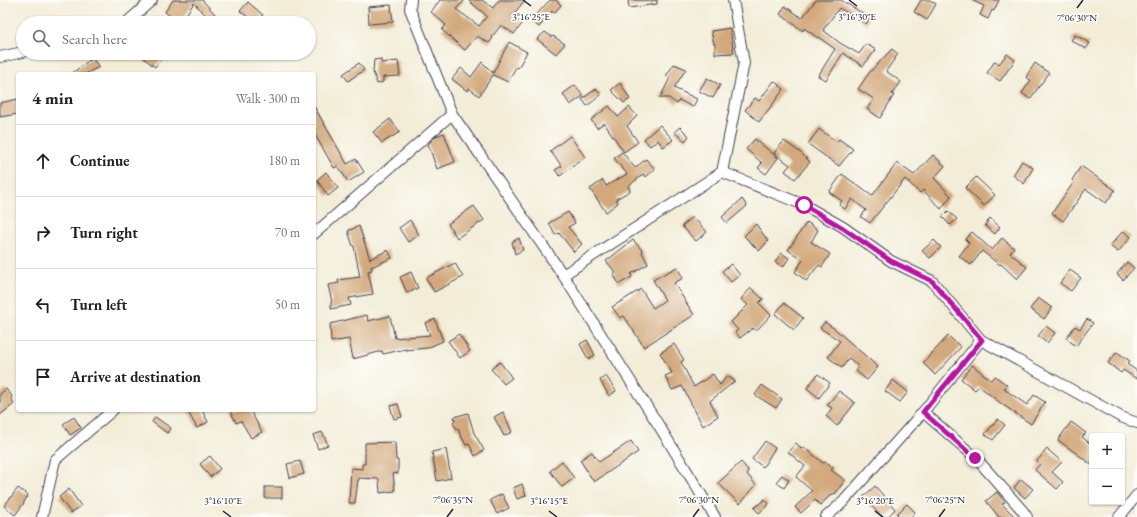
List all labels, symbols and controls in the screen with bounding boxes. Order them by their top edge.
text: 3°16'25"E [512,10,550,23]
text: 3°16'30"E [838,10,876,23]
text: 7°06'30"N [1057,11,1097,24]
search box [16,16,316,60]
icon: search [30,27,52,49]
text: Search here [62,29,127,48]
text: 4 min [32,87,73,109]
text: Walk · 300 m [236,90,300,107]
icon: ahead [32,150,54,172]
text: Continue [70,151,130,170]
text: 180 m [269,152,300,169]
route start [795,196,813,214]
icon: right [32,222,54,244]
text: Turn right [70,223,138,242]
text: 70 m [275,224,300,241]
icon: left [32,294,54,316]
text: Turn left [70,295,127,314]
text: 50 m [275,296,300,313]
icon: arrive [32,366,54,388]
text: Arrive at destination [70,367,201,386]
map controls [1089,433,1125,505]
button: + [1089,433,1125,469]
route end [966,449,984,467]
button: − [1089,469,1125,505]
text: 7°06'35"N [433,493,473,506]
text: 7°06'30"N [679,493,719,506]
text: 7°06'25"N [925,493,965,506]
text: 3°16'10"E [204,494,242,507]
text: 3°16'15"E [530,494,568,507]
text: 3°16'20"E [856,494,894,507]

